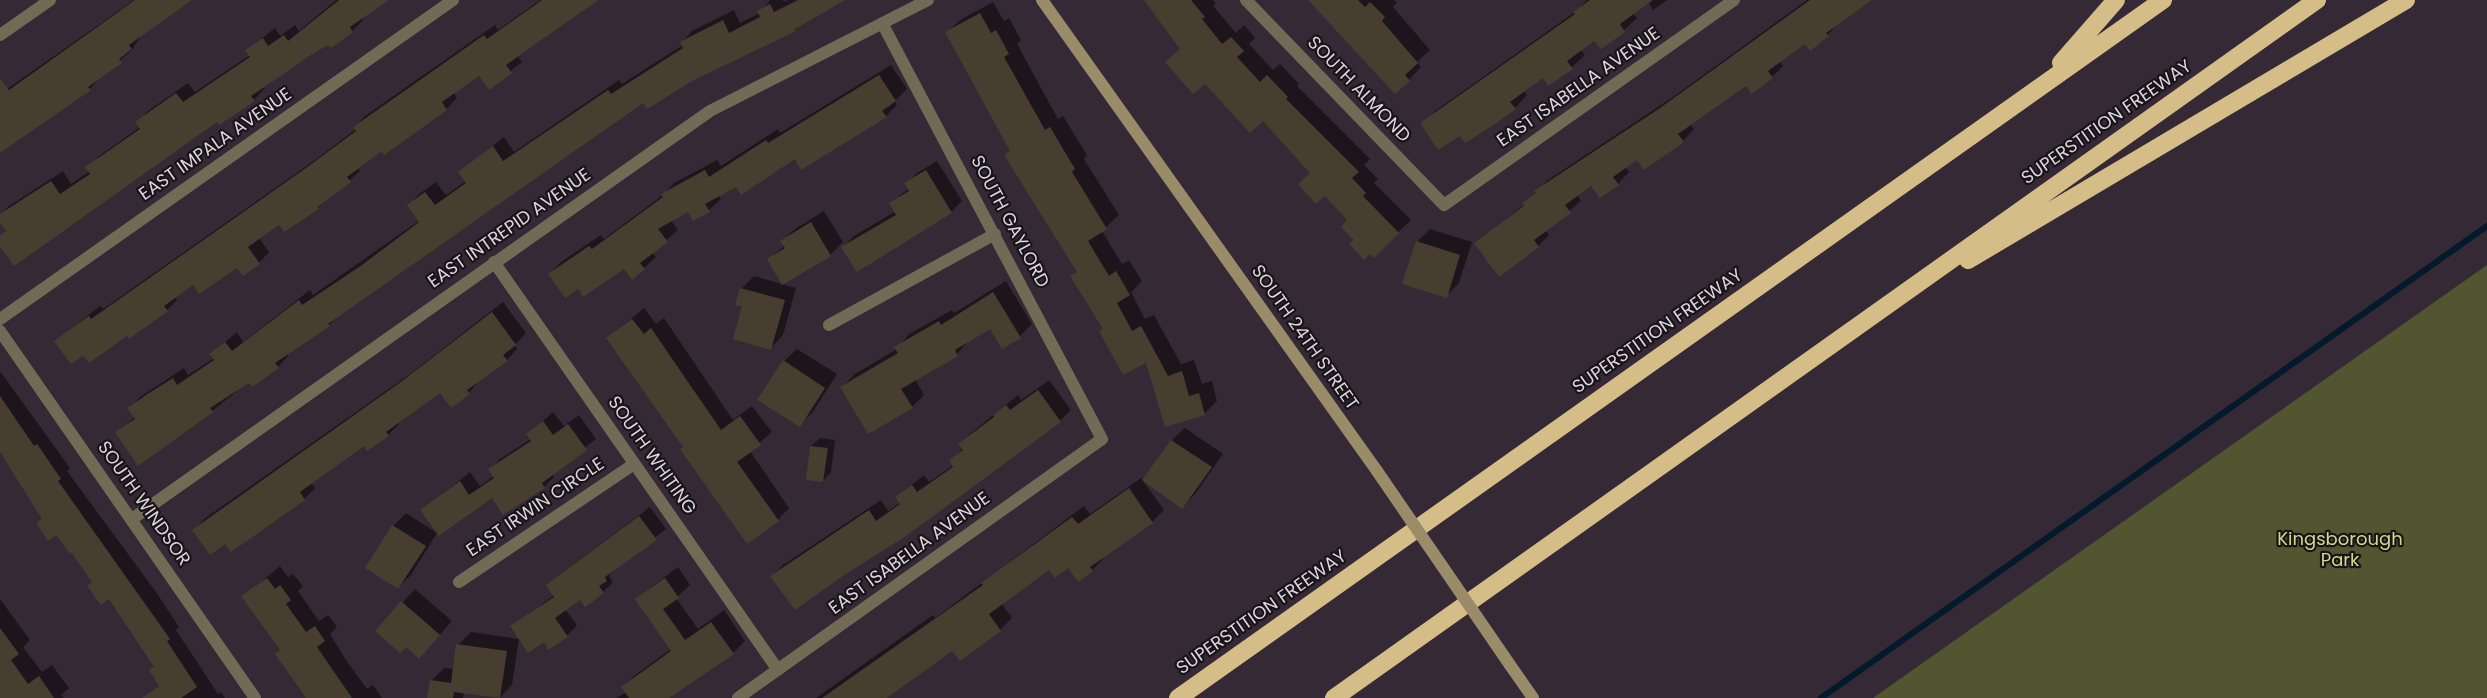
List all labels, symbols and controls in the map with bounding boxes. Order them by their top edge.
street label: EAST ISABELLA AVENUE [1493,24,1665,152]
street label: SOUTH ALMOND [1302,33,1414,147]
street label: SUPERSTITION FREEWAY [2018,56,2196,190]
street label: EAST IMPALA AVENUE [136,84,296,206]
street label: SOUTH GAYLORD [965,152,1053,292]
street label: EAST INTREPID AVENUE [425,165,595,293]
street label: SOUTH 24TH STREET [1246,261,1362,415]
street label: SUPERSTITION FREEWAY [1569,265,1747,399]
street label: SOUTH WHITING [602,393,700,519]
street label: SOUTH WINDSOR [92,438,194,570]
street label: EAST IRWIN CIRCLE [463,454,609,562]
street label: EAST ISABELLA AVENUE [825,488,995,620]
park label: Kingsborough Park [2277,529,2403,572]
street label: SUPERSTITION FREEWAY [1173,546,1351,680]

